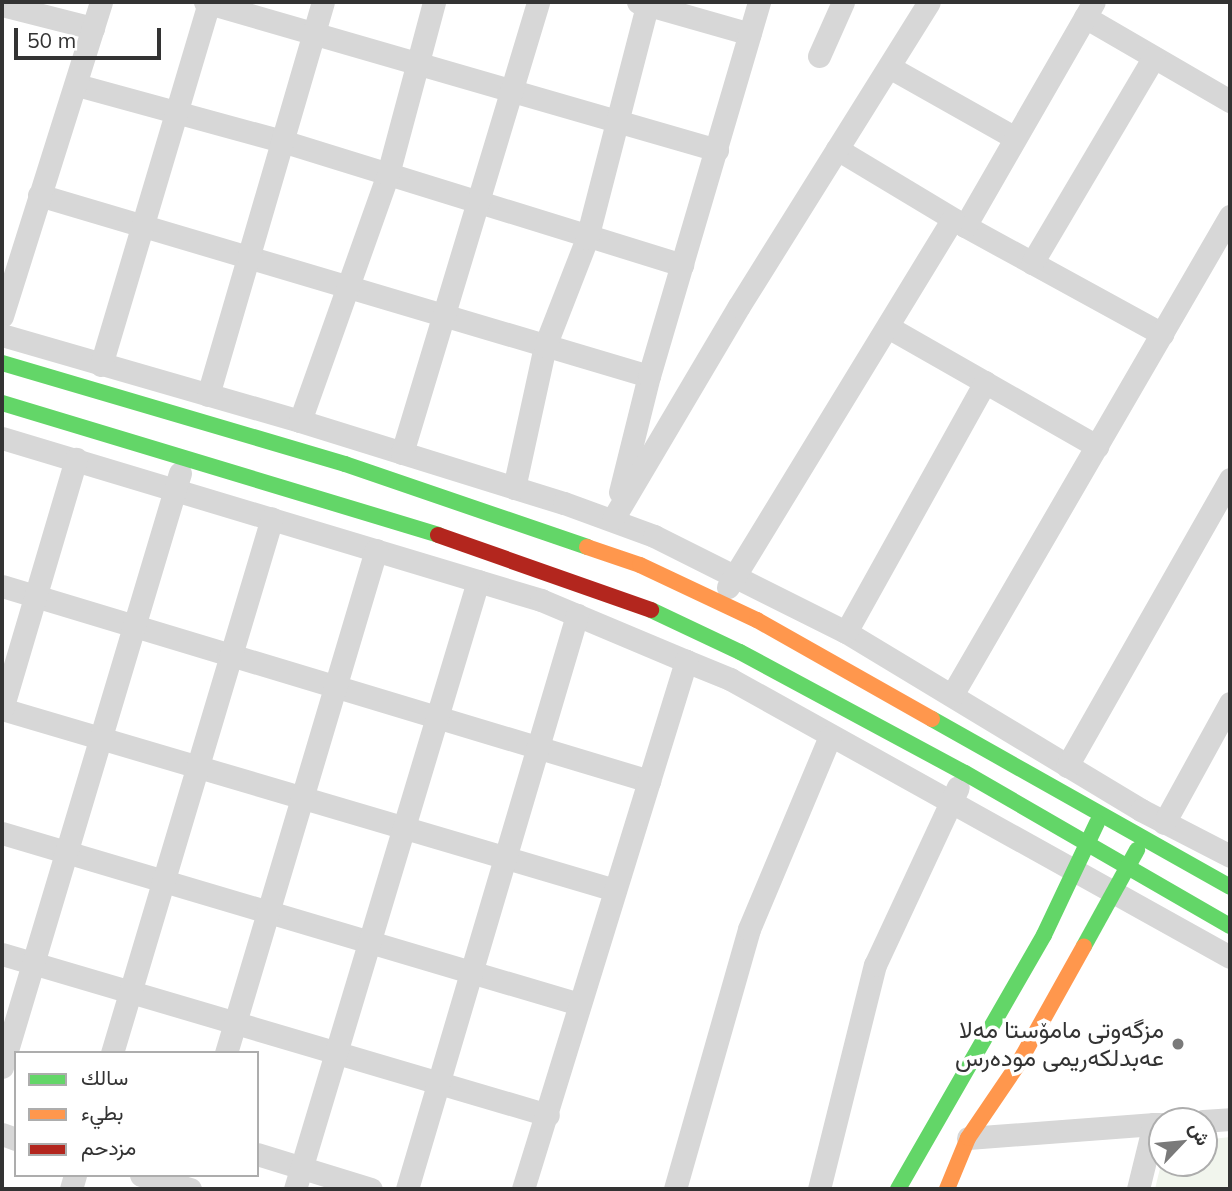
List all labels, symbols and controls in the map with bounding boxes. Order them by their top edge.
scale bar [18,14,164,58]
text: 50 m [27,27,76,53]
place label: مزگەوتی مامۆستا مەلا عەبدلکەریمی مودەرس [955,1016,1164,1072]
marker: مزگەوتی مامۆستا مەلا عەبدلکەریمی مودەرس [1170,1036,1186,1052]
legend [14,1051,259,1177]
text: سالك [81,1064,128,1090]
text: بطيء [81,1099,124,1125]
north arrow [1148,1107,1218,1177]
text: ش [1184,1118,1216,1149]
text: مزدحم [81,1134,136,1160]

